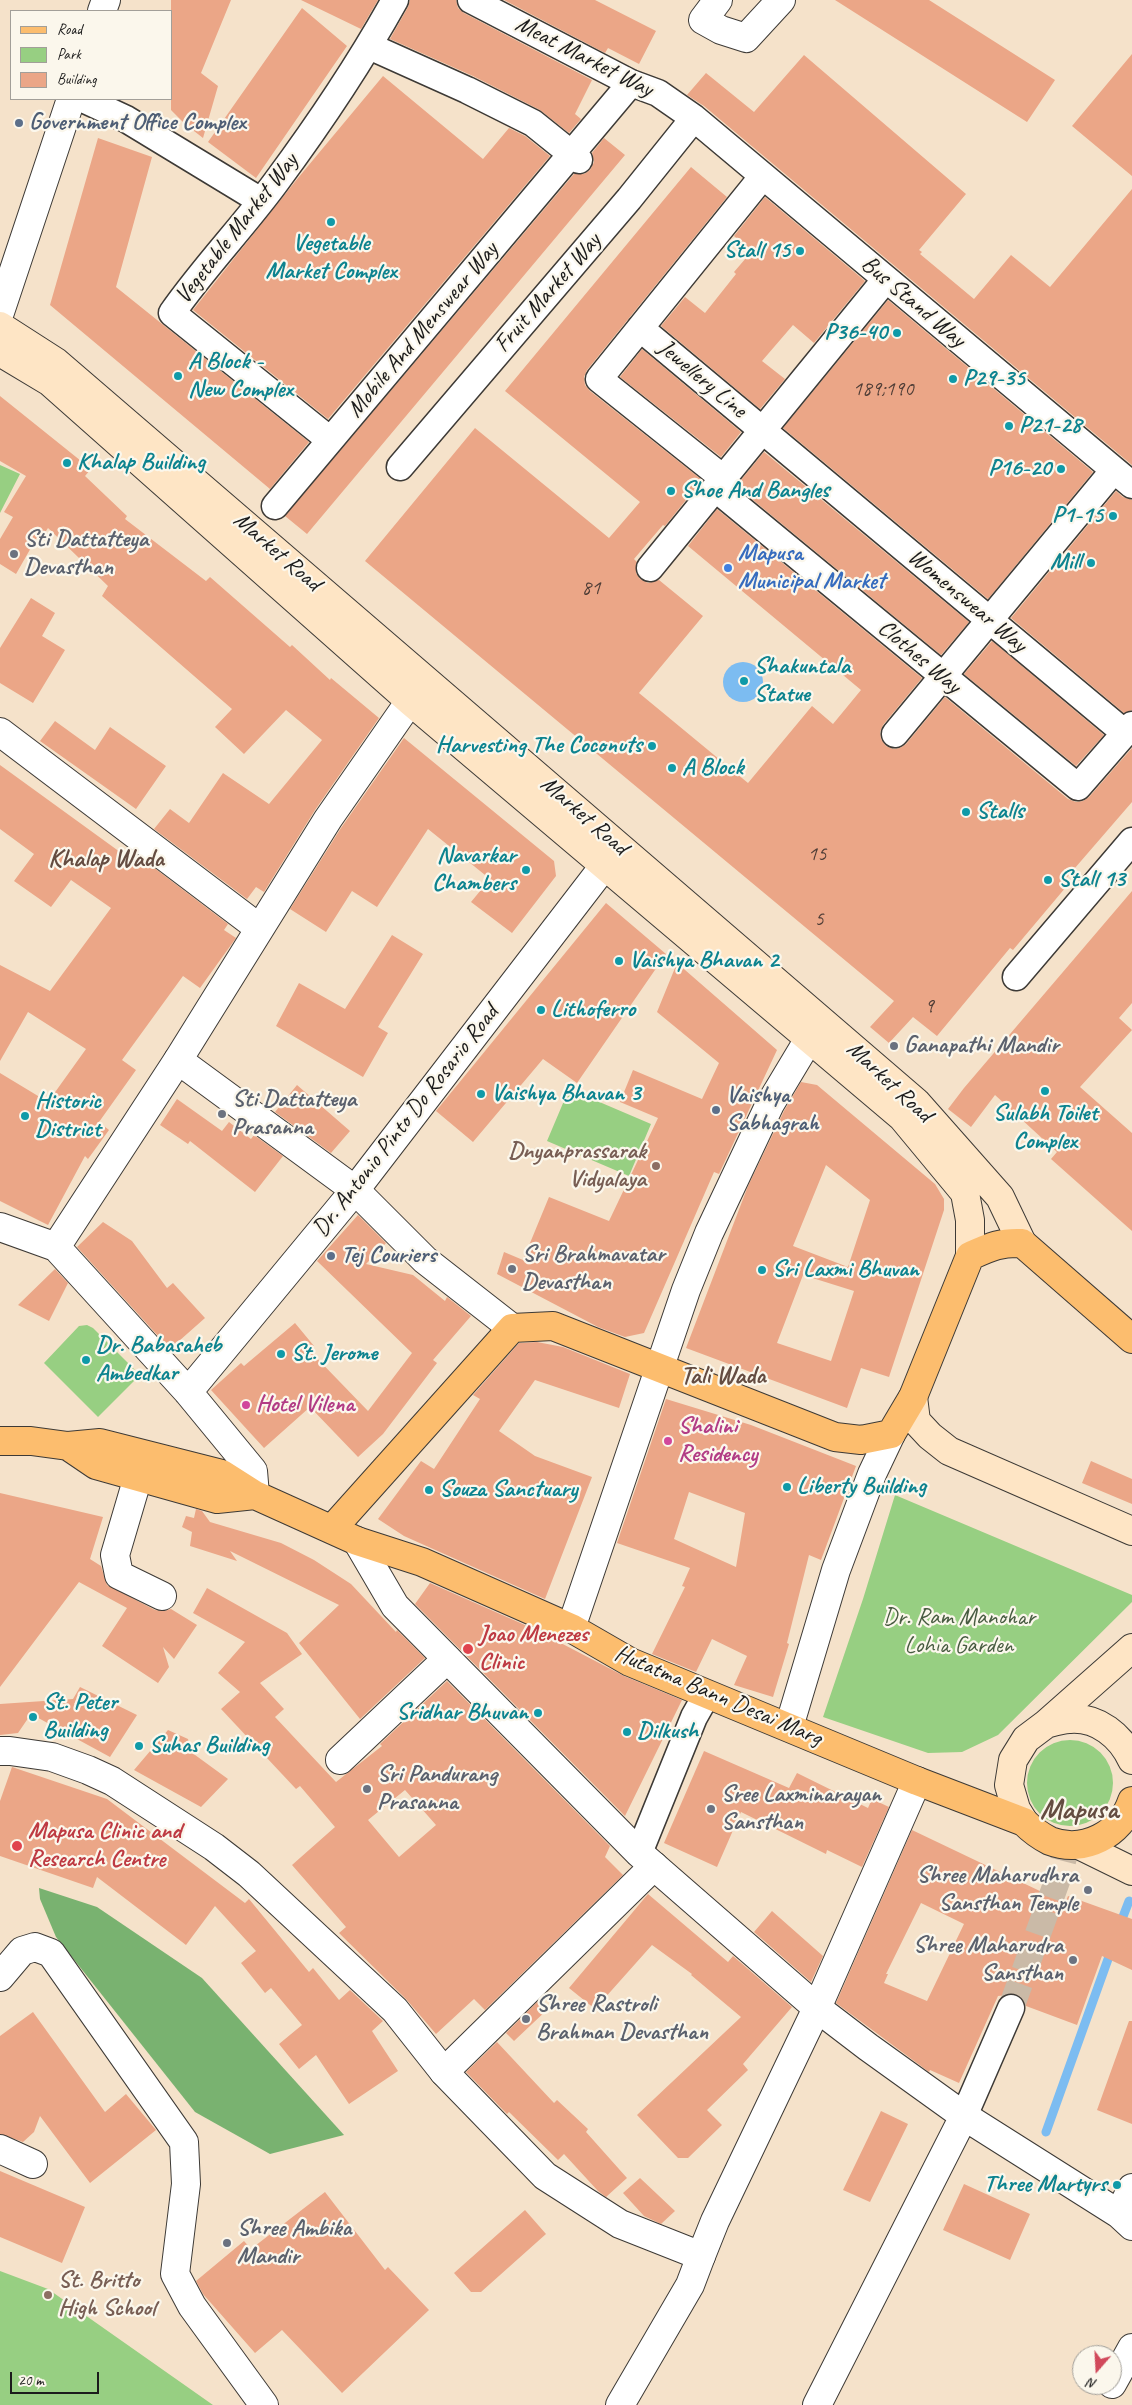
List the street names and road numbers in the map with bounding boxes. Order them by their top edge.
street label: Meat Market Way [510,10,658,104]
street label: Vegetable Market Way [169,148,305,310]
street label: Fruit Market Way [488,227,608,359]
street label: Mobile And Menswear Way [341,236,505,424]
street label: Bus Stand Way [855,250,971,354]
street label: Jewellery Line [652,334,752,424]
street label: Market Road [227,506,327,598]
street label: Womenswear Way [902,543,1032,659]
street label: Clothes Way [871,614,967,700]
street label: Market Road [534,770,634,862]
street label: Dr. Antonio Pinto Do Rosario Road [307,1000,505,1242]
street label: Market Road [840,1035,938,1129]
street label: Hutatma Bann Desai Marg [610,1639,826,1753]

